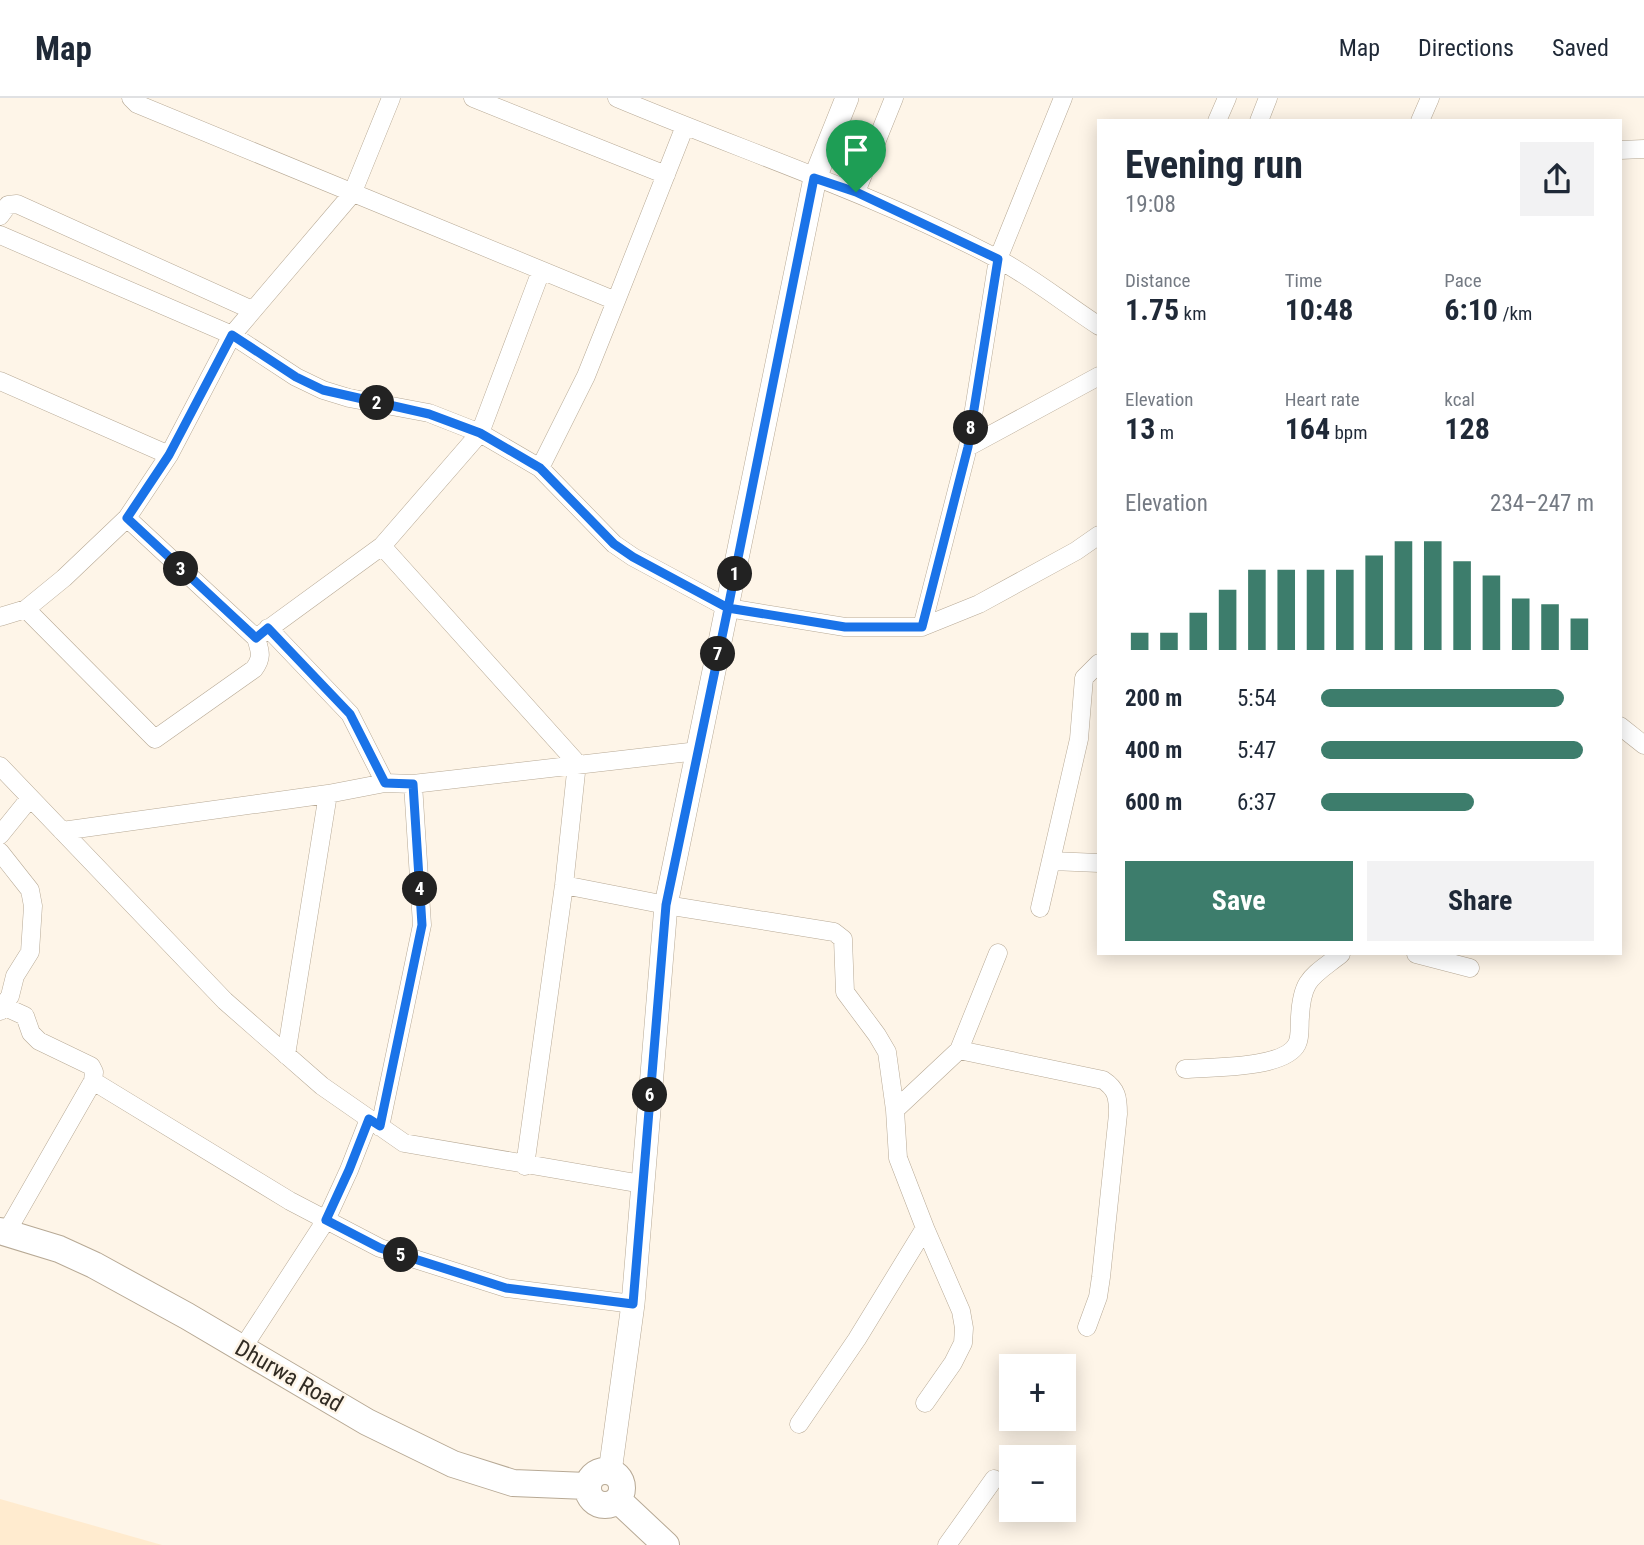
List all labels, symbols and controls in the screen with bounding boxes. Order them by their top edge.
text: Map [35,29,92,68]
text: Map [1339,34,1380,62]
text: Directions [1418,34,1514,62]
text: Saved [1552,34,1609,62]
pin [826,120,886,192]
icon: arrive [837,131,875,169]
button: share [1520,142,1594,216]
text: Evening run [1125,143,1303,187]
text: 19:08 [1125,191,1176,218]
text: Distance [1125,269,1190,292]
text: Time [1285,269,1322,292]
text: Pace [1444,269,1482,292]
text: 1.75 [1125,292,1179,327]
text: 10:48 [1285,292,1354,327]
text: 6:10 [1444,292,1498,327]
text: km [1179,302,1206,325]
text: /km [1498,302,1532,325]
pin: 2 [360,386,394,420]
text: Elevation [1125,388,1193,411]
text: Heart rate [1285,388,1360,411]
text: kcal [1444,388,1475,411]
text: 2 [372,391,381,414]
pin: 8 [954,410,988,446]
text: 13 [1125,411,1155,446]
text: 164 [1285,411,1330,446]
text: 128 [1444,411,1490,446]
text: 8 [966,416,975,439]
text: m [1155,421,1174,444]
text: bpm [1330,421,1368,444]
text: Elevation [1125,490,1208,517]
text: 234–247 m [1490,490,1594,517]
pin: 3 [164,552,198,587]
pin: 1 [718,556,752,592]
text: 3 [176,557,185,580]
text: 1 [730,562,739,585]
pin: 7 [700,636,736,672]
text: 7 [713,642,722,665]
text: 200 m [1125,685,1182,712]
text: 5:54 [1237,685,1276,712]
text: 400 m [1125,737,1182,764]
text: 5:47 [1237,737,1276,764]
text: 600 m [1125,789,1182,816]
text: 6:37 [1237,789,1276,816]
button: Save [1125,861,1353,941]
button: Share [1367,861,1594,941]
pin: 4 [402,872,438,906]
text: 4 [415,877,424,900]
pin: 6 [632,1077,668,1112]
text: 6 [645,1083,654,1106]
pin: 5 [384,1238,418,1272]
text: 5 [396,1243,405,1266]
street label: Dhurwa Road [230,1334,348,1418]
map controls [999,1354,1076,1522]
button: + [999,1354,1076,1431]
button: − [999,1445,1076,1522]

